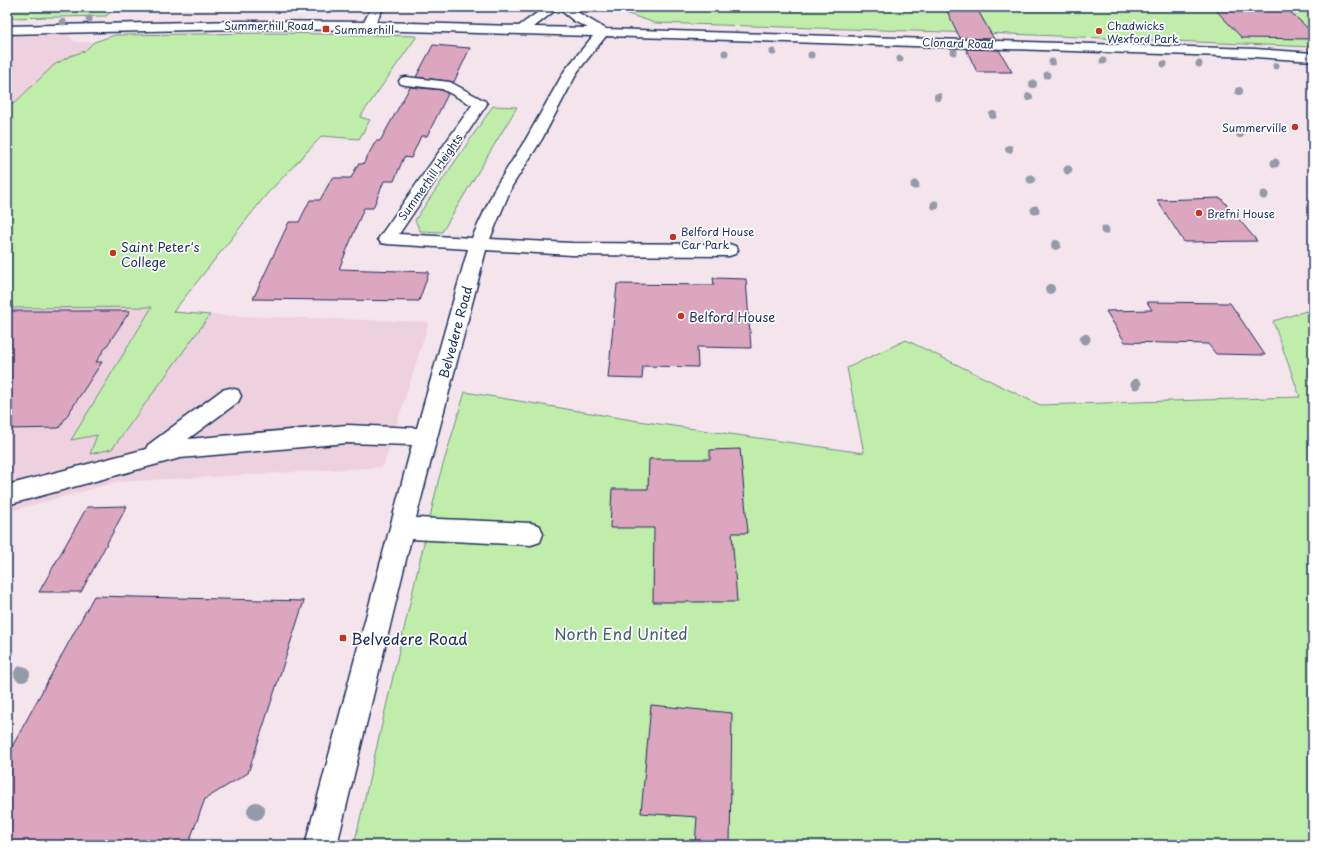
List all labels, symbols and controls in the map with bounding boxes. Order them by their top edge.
street label: Summerhill Road [224,17,314,34]
place label: Chadwicks Wexford Park [1107,17,1179,47]
place label: Summerhill [334,21,394,38]
marker: Summerhill [321,24,331,34]
marker: Chadwicks Wexford Park [1094,26,1104,36]
street label: Clonard Road [922,33,994,53]
place label: Summerville [1222,119,1287,136]
marker: Summerville [1290,122,1300,132]
street label: Summerhill Heights [394,130,466,224]
place label: Brefni House [1207,205,1275,222]
marker: Brefni House [1194,208,1204,218]
place label: Belford House Car Park [681,223,754,253]
marker: Belford House Car Park [668,232,678,242]
place label: Saint Peter's College [121,237,199,271]
marker: Saint Peter's College [108,248,118,258]
street label: Belvedere Road [434,283,477,380]
place label: Belford House [689,307,775,326]
marker: Belford House [676,311,686,321]
park label: North End United [554,621,688,645]
place label: Belvedere Road [351,626,468,650]
marker: Belvedere Road [338,633,348,643]

